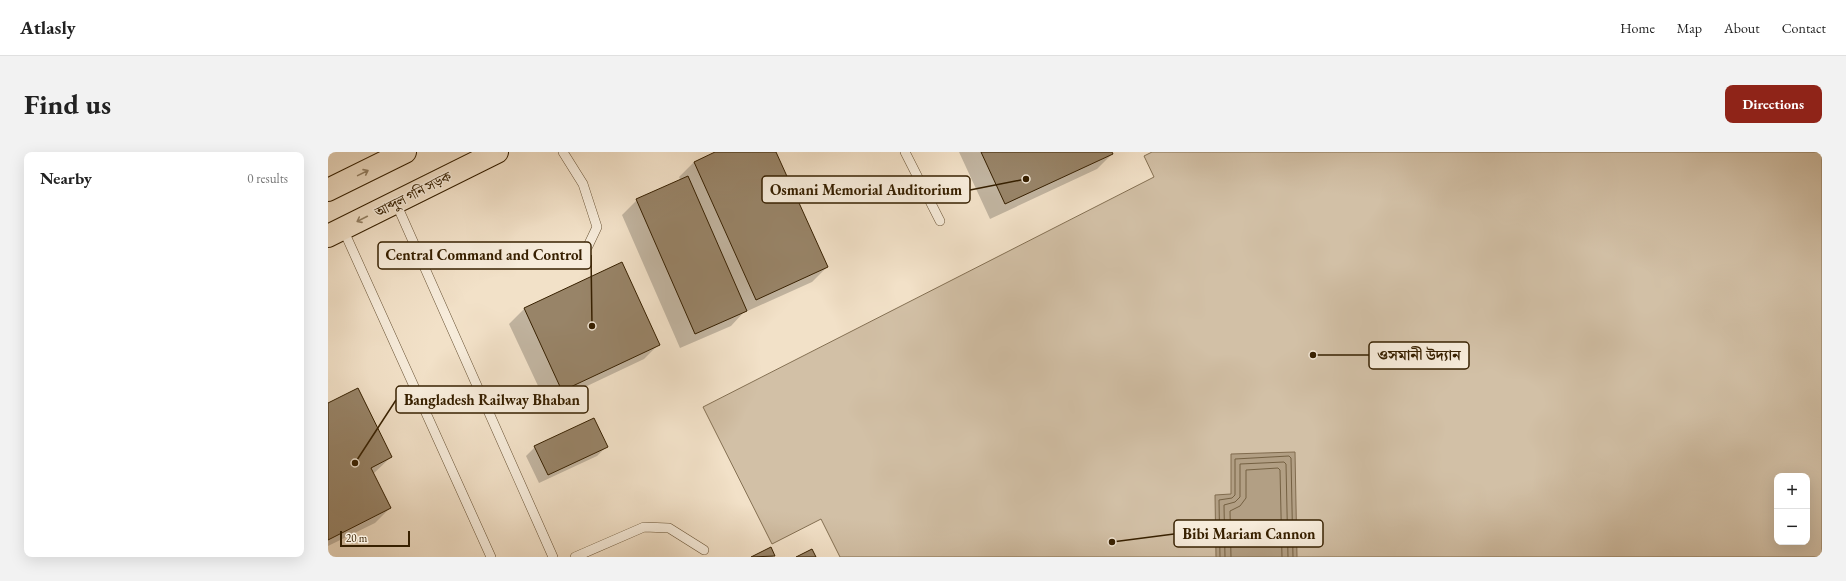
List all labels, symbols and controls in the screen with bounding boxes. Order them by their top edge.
text: Atlasly [20,15,76,40]
text: Home [1620,19,1655,37]
text: Map [1677,19,1702,37]
text: About [1724,19,1760,37]
text: Contact [1782,19,1826,37]
button: Directions [1725,85,1822,123]
text: Find us [24,86,111,122]
street label: আব্দুল গনি সড়ক [371,166,455,222]
text: Nearby [40,167,92,189]
one-way arrow [357,169,369,176]
text: 0 results [247,170,288,187]
callout: Osmani Memorial Auditorium [762,176,970,203]
text: Osmani Memorial Auditorium [770,180,962,199]
one-way arrow [356,216,368,224]
callout: Central Command and Control [378,242,591,269]
text: Central Command and Control [385,245,583,264]
callout: ওসমানী উদ্যান [1369,342,1469,369]
text: ওসমানী উদ্যান [1377,345,1462,364]
callout: Bangladesh Railway Bhaban [396,386,588,413]
text: Bangladesh Railway Bhaban [404,390,581,409]
map controls [1774,473,1810,545]
button: + [1774,473,1810,509]
button: − [1774,509,1810,545]
callout: Bibi Mariam Cannon [1174,520,1323,547]
text: Bibi Mariam Cannon [1183,524,1316,543]
scale bar [340,529,410,548]
text: 20 m [346,531,367,545]

